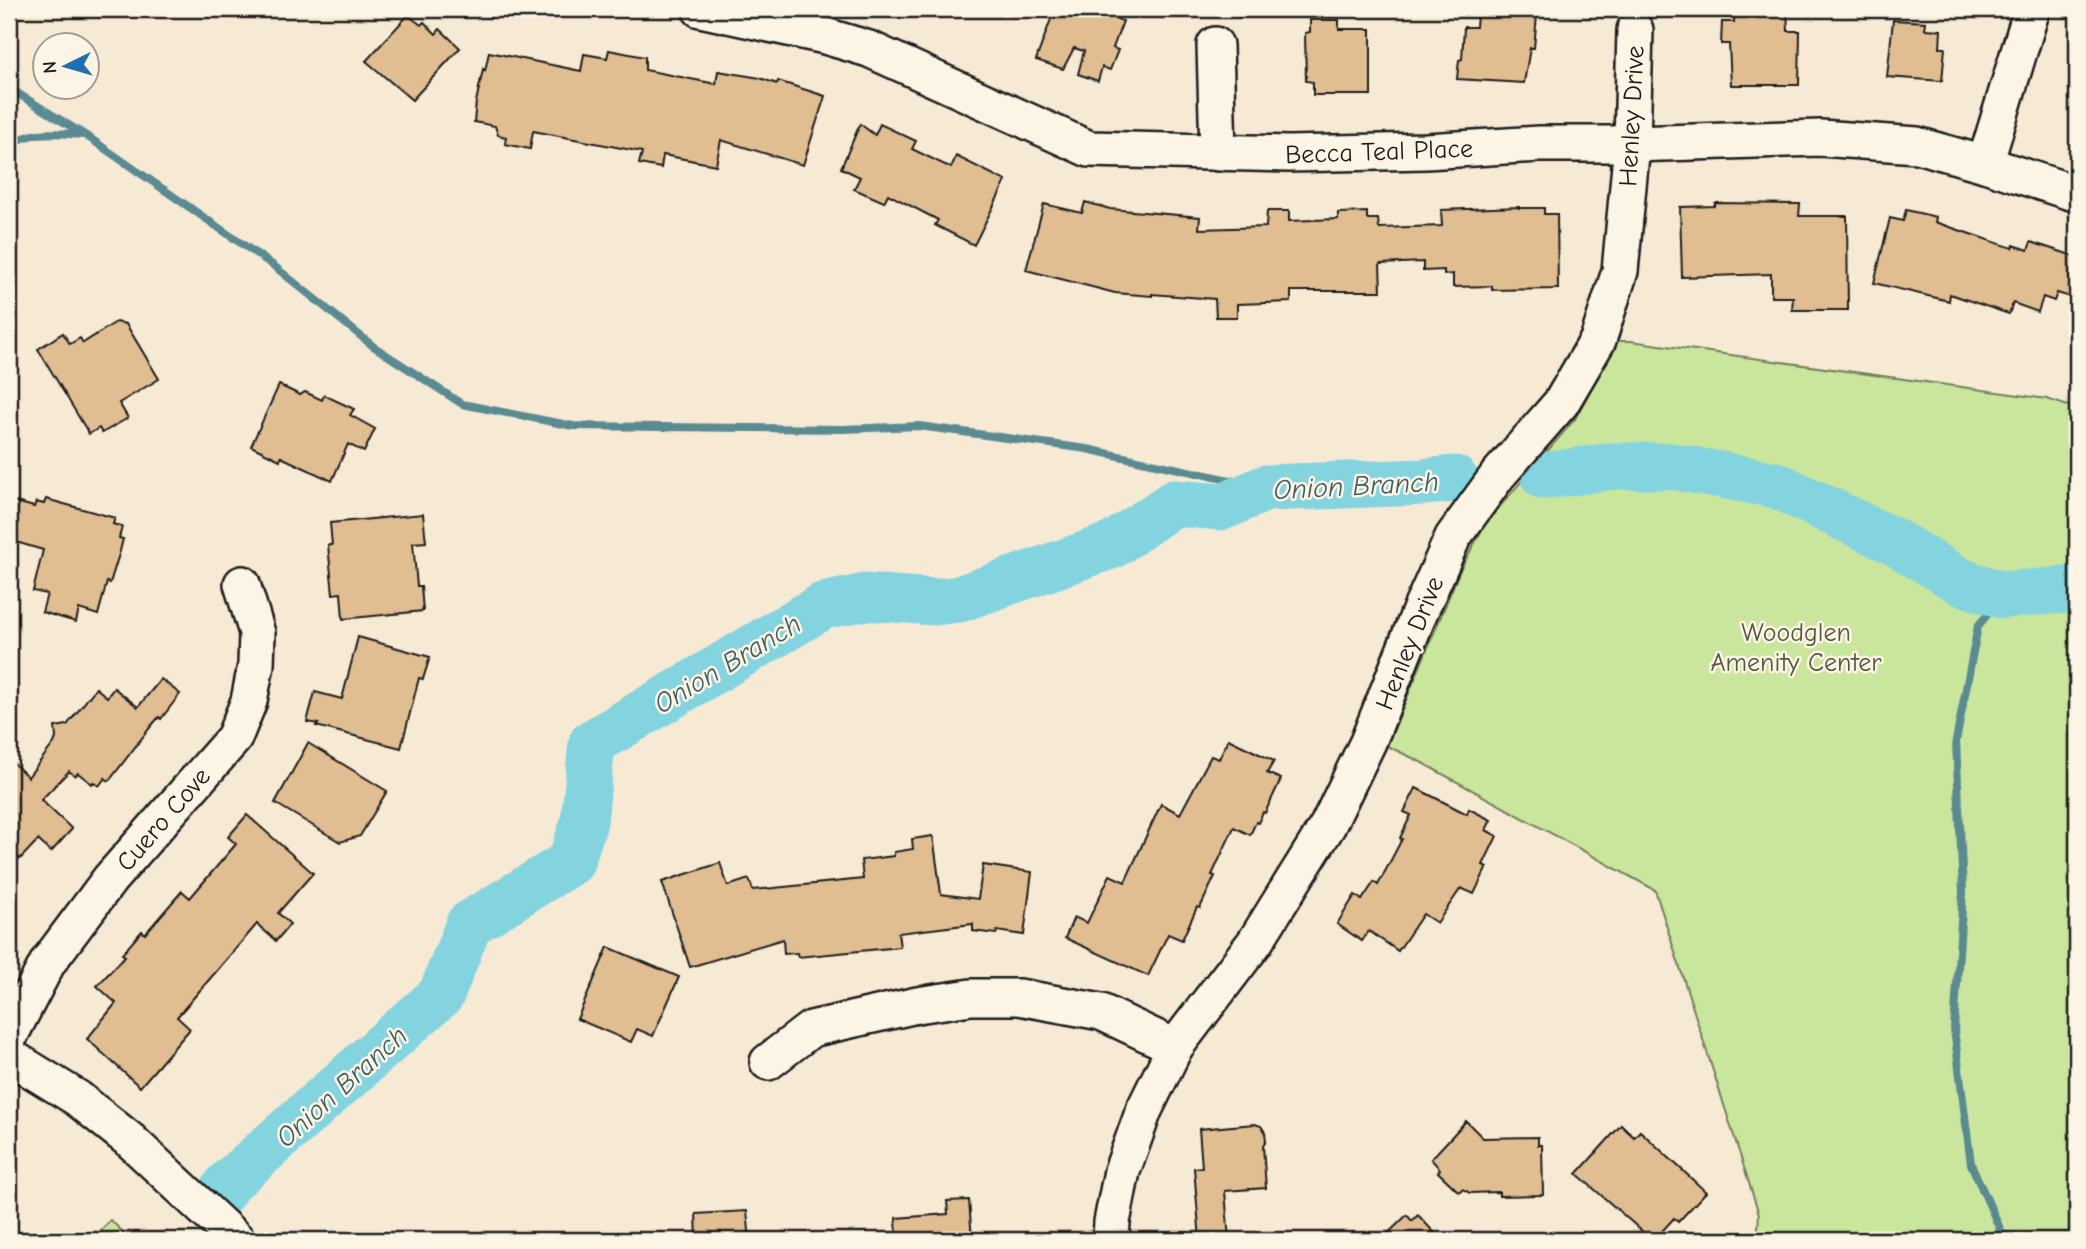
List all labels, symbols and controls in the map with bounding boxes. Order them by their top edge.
north arrow [32,32,102,102]
street label: Henley Drive [1613,45,1651,187]
text: N [39,60,62,75]
street label: Becca Teal Place [1285,134,1473,170]
water label: Onion Branch [1273,466,1440,506]
street label: Henley Drive [1370,572,1450,714]
water label: Onion Branch [648,608,807,720]
park label: Woodglen Amenity Center [1710,618,1882,678]
street label: Cuero Cove [111,762,217,878]
water label: Onion Branch [269,1019,414,1154]

